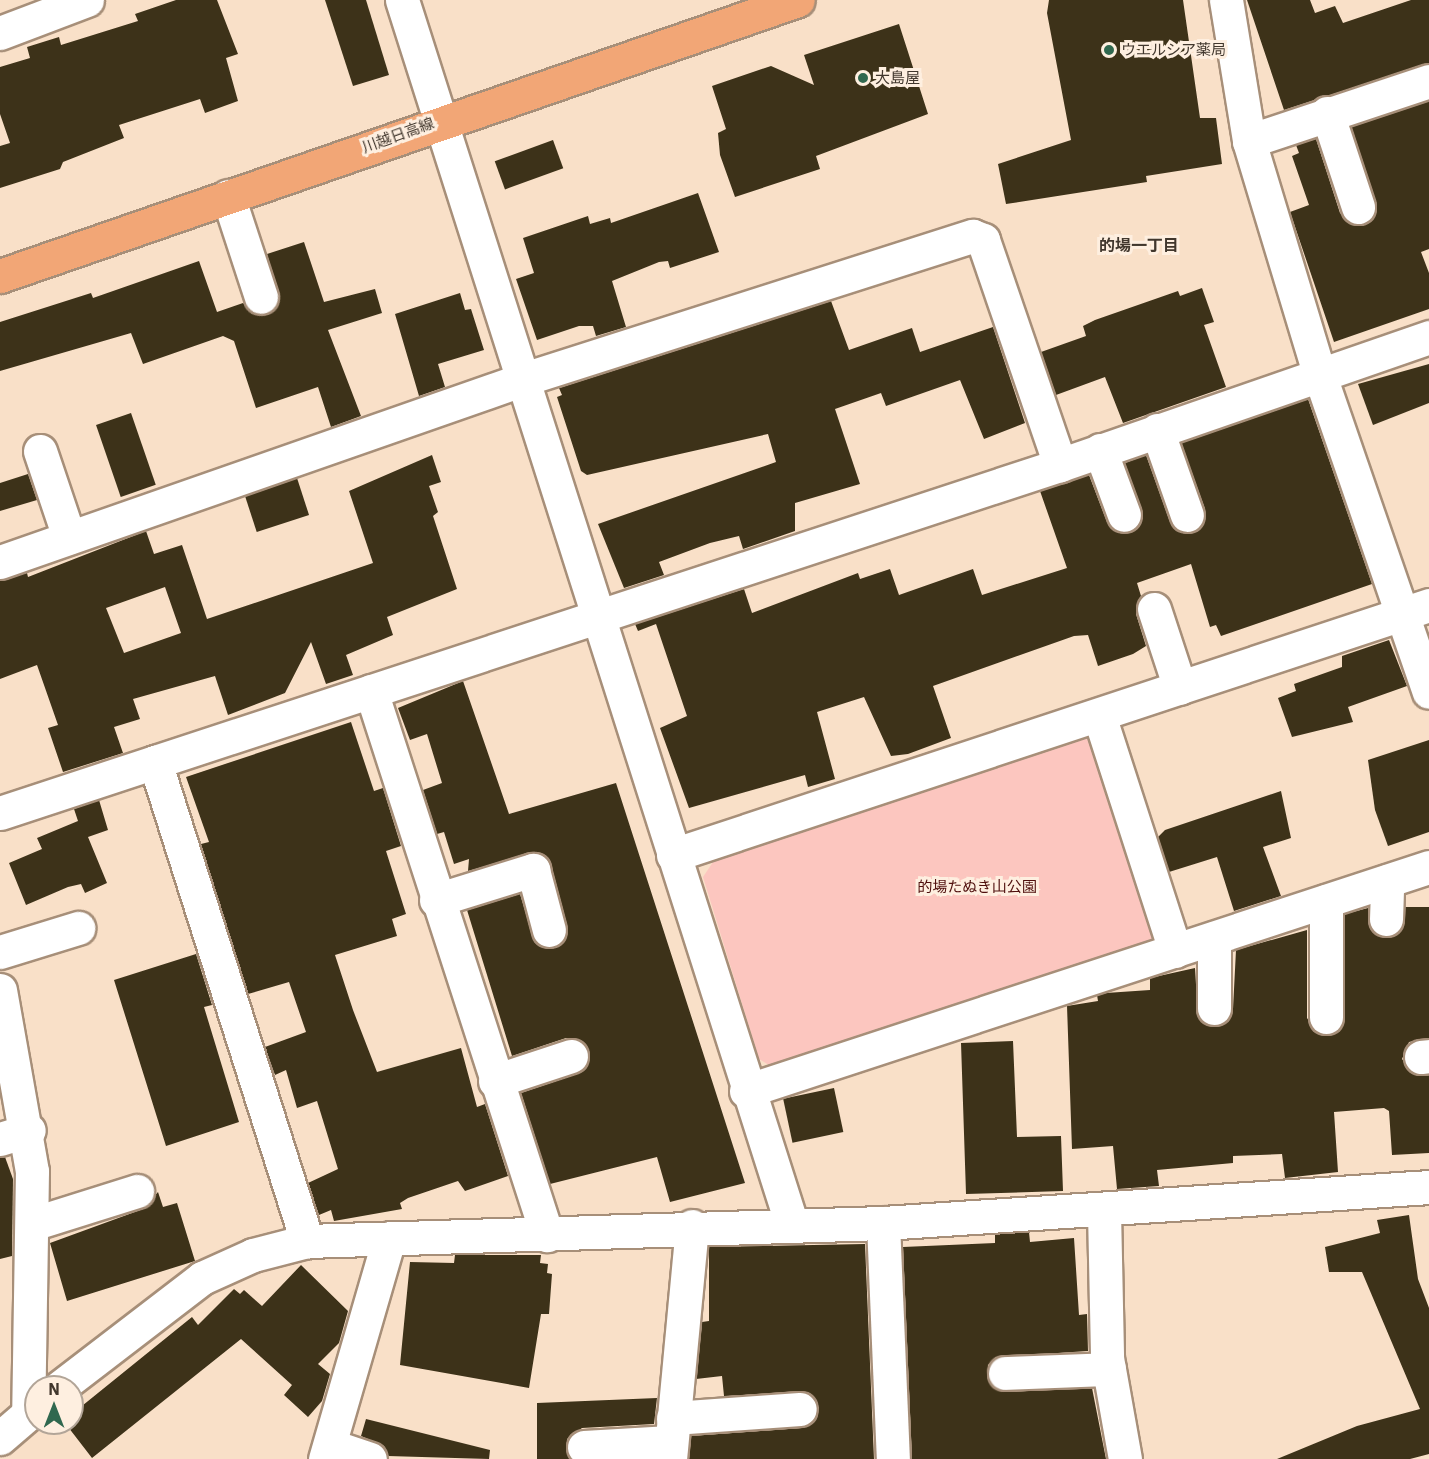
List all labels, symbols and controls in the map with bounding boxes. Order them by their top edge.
place label: ウエルシア薬局 [1121,41,1226,59]
marker: ウエルシア薬局 [1102,43,1116,57]
place label: 大島屋 [875,69,920,87]
marker: 大島屋 [856,71,870,85]
street label: 川越日高線 [360,114,436,156]
district label: 的場一丁目 [1099,235,1179,255]
park label: 的場たぬき山公園 [917,878,1037,896]
north arrow [24,1375,84,1435]
text: N [48,1379,60,1399]

